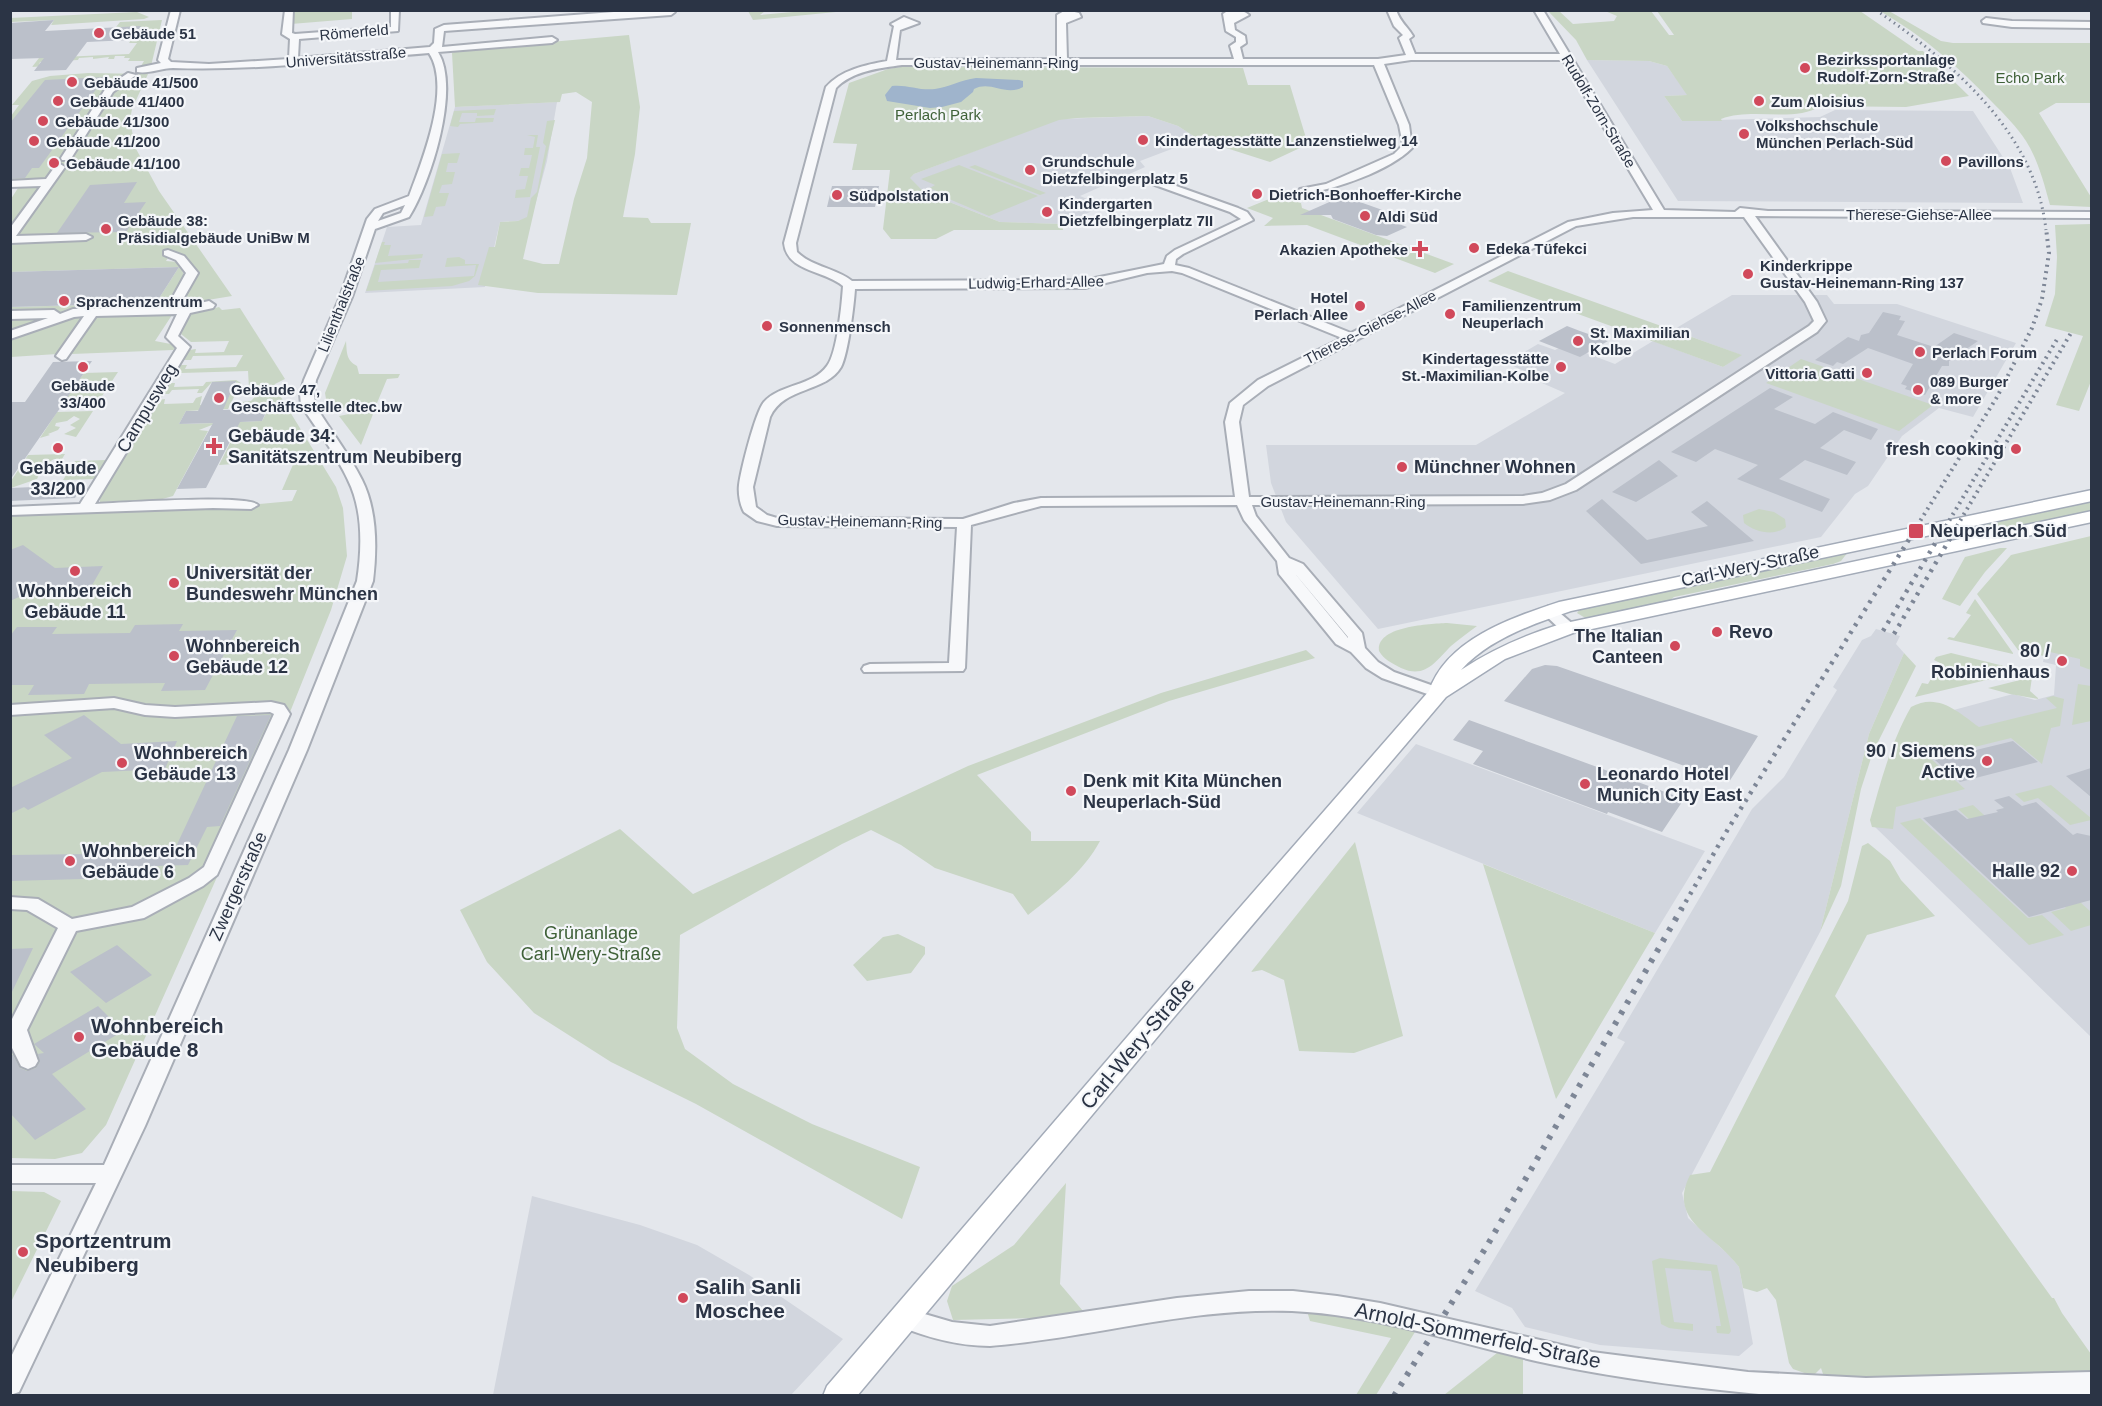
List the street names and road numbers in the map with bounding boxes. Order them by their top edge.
street label: Römerfeld [319,21,389,43]
street label: Universitätsstraße [285,43,407,71]
street label: Rudolf-Zorn-Straße [1558,51,1640,171]
street label: Gustav-Heinemann-Ring [913,54,1079,71]
street label: Therese-Giehse-Allee [1846,206,1992,223]
street label: Lilienthalstraße [314,254,368,354]
street label: Ludwig-Erhard-Allee [968,272,1104,292]
street label: Therese-Giehse-Allee [1301,286,1439,368]
street label: Campusweg [113,360,181,456]
street label: Gustav-Heinemann-Ring [1260,493,1426,510]
street label: Gustav-Heinemann-Ring [777,511,943,531]
street label: Carl-Wery-Straße [1679,542,1821,590]
street label: Zwergerstraße [205,828,271,944]
street label: Carl-Wery-Straße [1075,973,1199,1113]
street label: Arnold-Sommerfeld-Straße [1353,1298,1603,1372]

